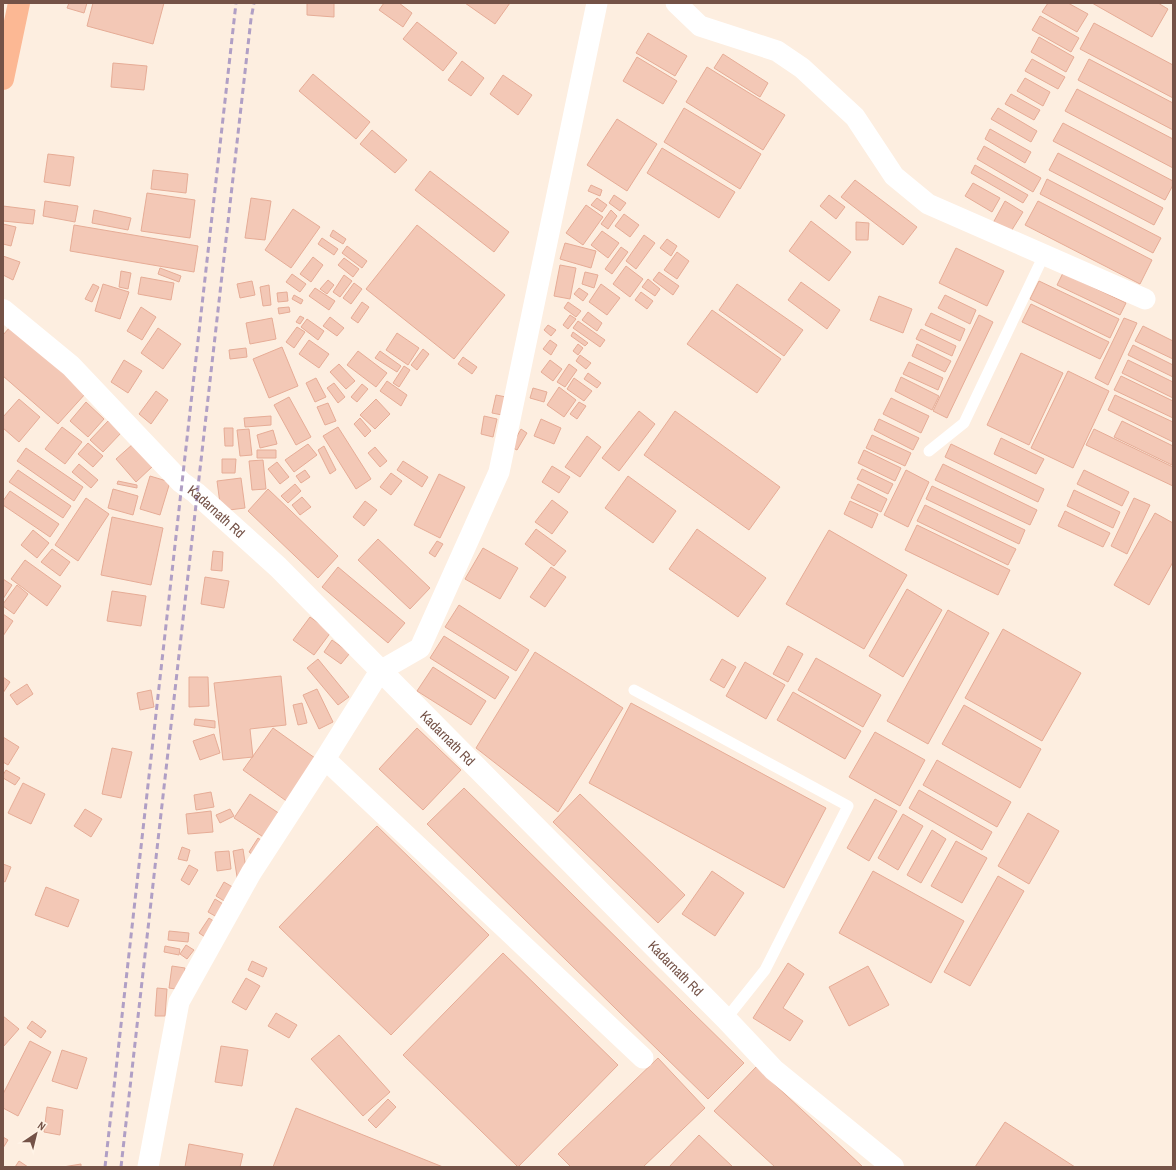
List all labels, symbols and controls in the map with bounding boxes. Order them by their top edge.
street label: Kadarnath Rd [184,481,249,542]
street label: Kadarnath Rd [416,707,479,770]
street label: Kadarnath Rd [644,937,707,1000]
north arrow [16,1114,56,1154]
text: N [35,1118,48,1133]

